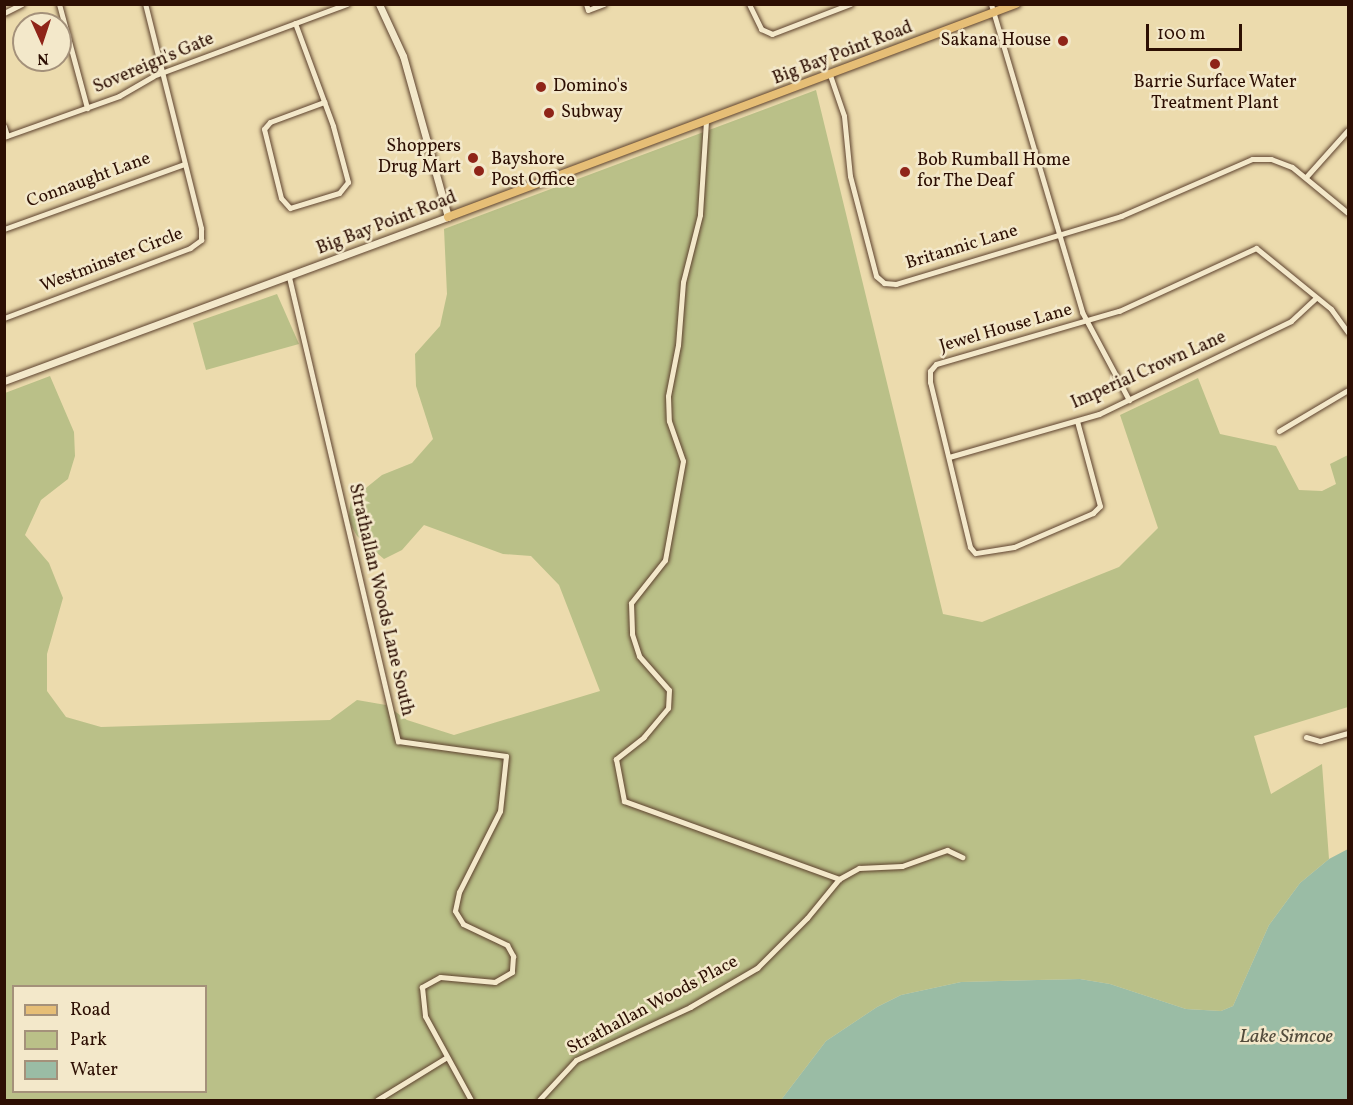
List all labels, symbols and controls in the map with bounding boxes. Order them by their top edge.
north arrow [12,12,72,72]
scale bar [1149,12,1245,50]
street label: Big Bay Point Road [770,17,916,91]
text: 100 m [1157,22,1206,47]
street label: Sovereign's Gate [90,29,218,99]
place label: Sakana House [940,30,1051,52]
marker: Sakana House [1056,34,1070,48]
text: N [36,47,49,69]
marker: Barrie Surface Water Treatment Plant [1208,57,1222,71]
place label: Barrie Surface Water Treatment Plant [1133,73,1297,116]
place label: Domino's [553,76,628,98]
marker: Domino's [534,80,548,94]
place label: Subway [561,102,623,124]
marker: Subway [542,106,556,120]
place label: Shoppers Drug Mart [378,137,461,180]
street label: Connaught Lane [24,149,154,213]
place label: Bayshore Post Office [491,150,575,192]
marker: Shoppers Drug Mart [466,151,480,165]
place label: Bob Rumball Home for The Deaf [917,151,1070,194]
marker: Bayshore Post Office [472,164,486,178]
marker: Bob Rumball Home for The Deaf [898,165,912,179]
street label: Big Bay Point Road [314,187,460,261]
street label: Britannic Lane [903,221,1021,275]
street label: Westminster Circle [38,224,186,298]
street label: Jewel House Lane [937,300,1075,358]
street label: Imperial Crown Lane [1068,327,1230,415]
street label: Strathallan Woods Lane South [343,481,417,719]
street label: Strathallan Woods Place [564,952,742,1060]
legend [12,985,207,1093]
text: Road [70,998,111,1023]
water label: Lake Simcoe [1239,1025,1333,1049]
text: Park [70,1028,107,1053]
text: Water [70,1058,118,1083]

